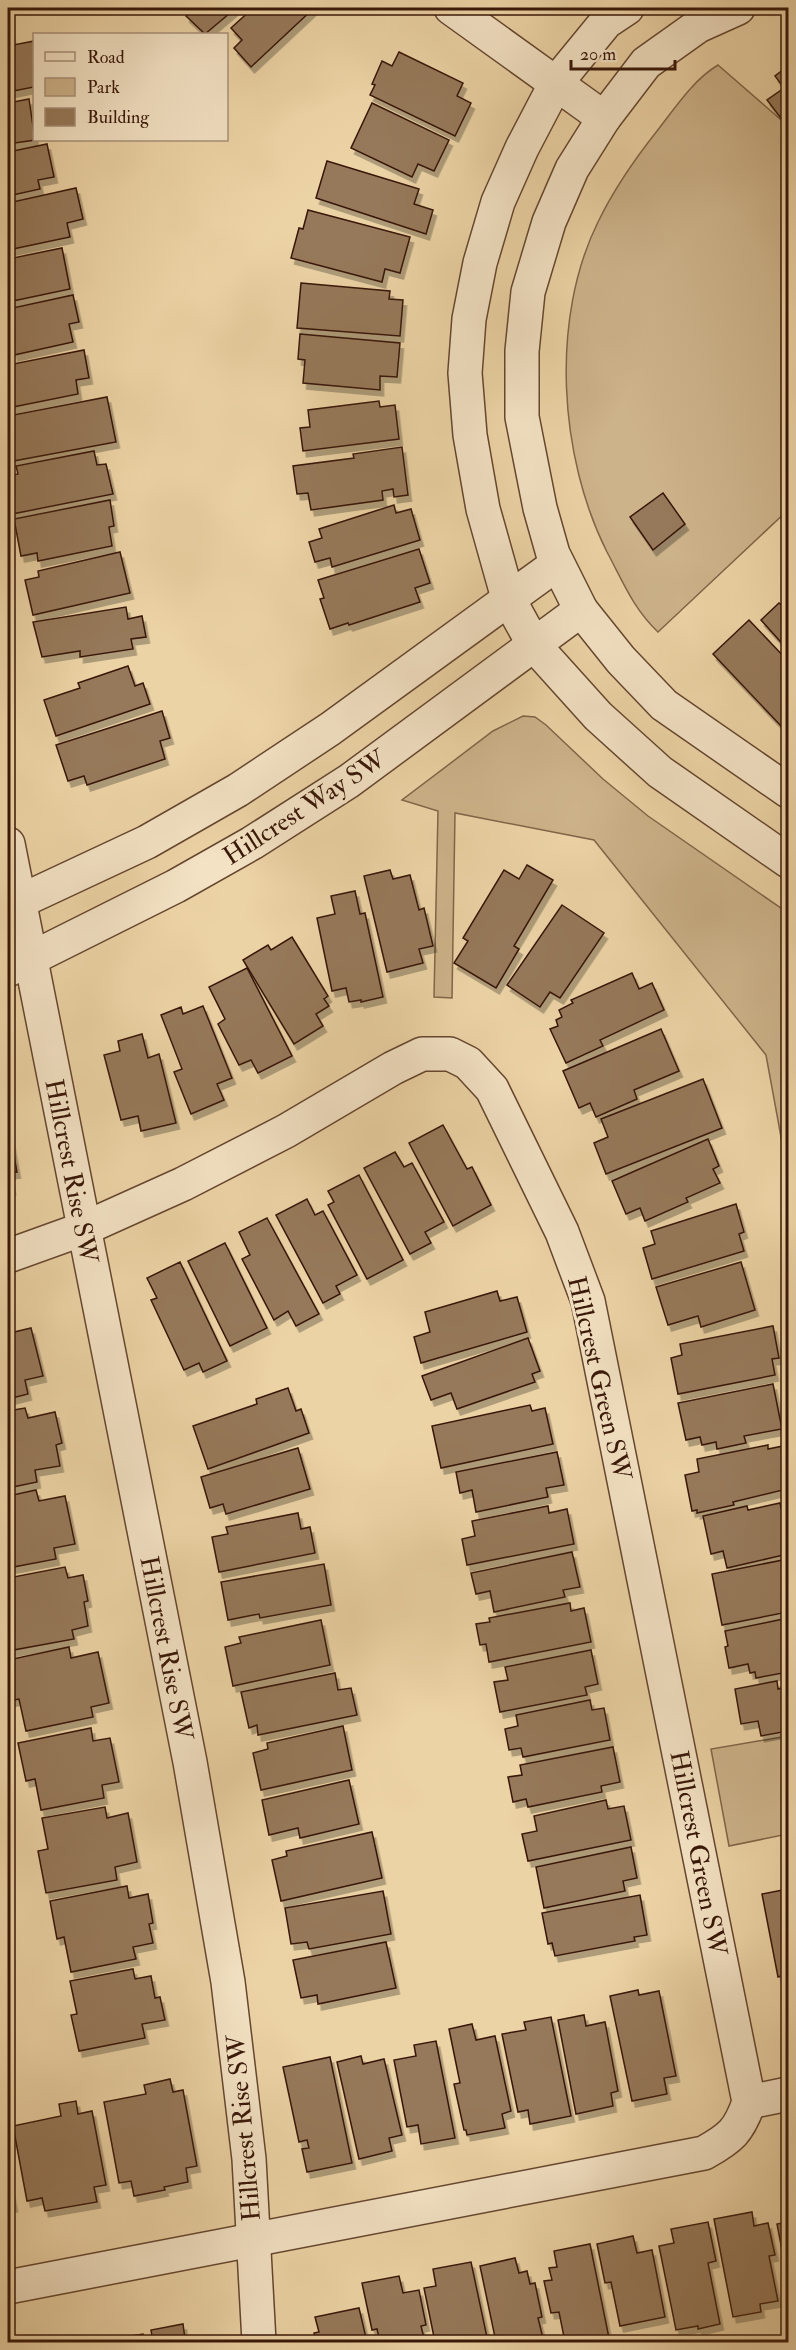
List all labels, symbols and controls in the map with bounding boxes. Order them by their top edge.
legend [33,33,228,141]
scale bar [571,33,674,71]
text: 20 m [580,43,616,66]
text: Road [87,46,125,69]
text: Park [87,76,120,99]
text: Building [87,106,150,129]
street label: Hillcrest Way SW [217,742,393,872]
street label: Hillcrest Rise SW [37,1076,105,1267]
street label: Hillcrest Green SW [560,1273,638,1485]
street label: Hillcrest Rise SW [132,1553,200,1744]
street label: Hillcrest Green SW [662,1748,734,1960]
street label: Hillcrest Rise SW [220,2032,268,2222]

